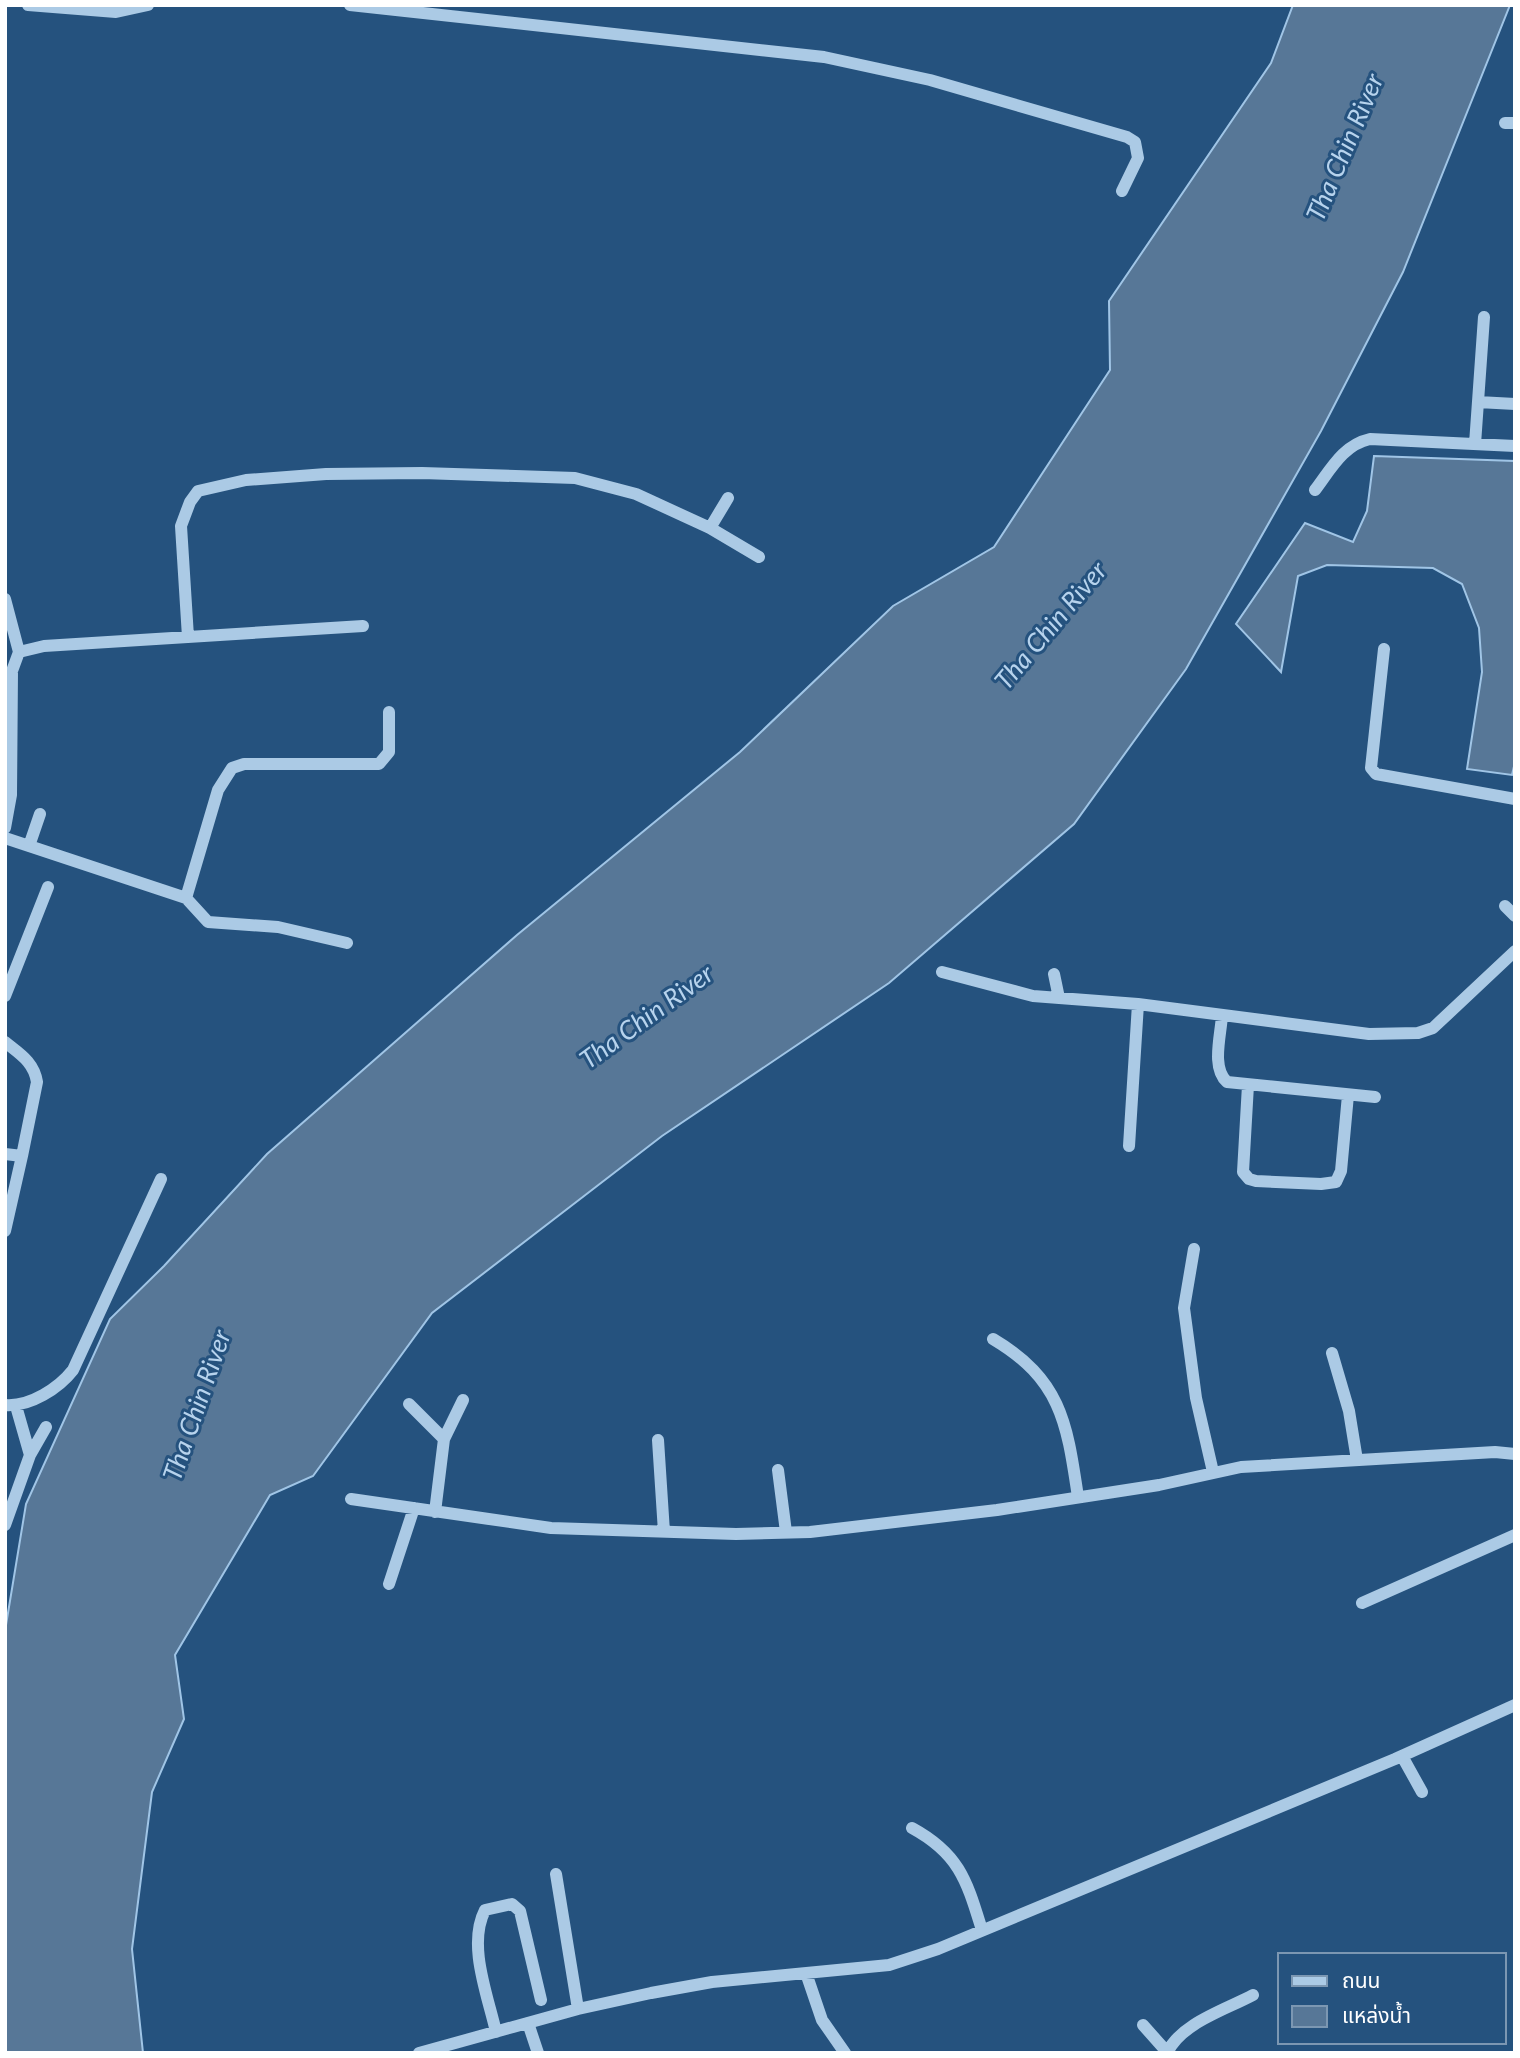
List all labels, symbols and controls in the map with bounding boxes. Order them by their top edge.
water label: Tha Chin River [1299,67,1390,226]
water label: Tha Chin River [987,554,1114,696]
water label: Tha Chin River [573,956,720,1075]
water label: Tha Chin River [155,1324,237,1485]
legend [1278,1953,1506,2044]
text: ถนน [1342,1967,1380,1992]
text: แหล่งน้ำ [1342,2001,1411,2027]

